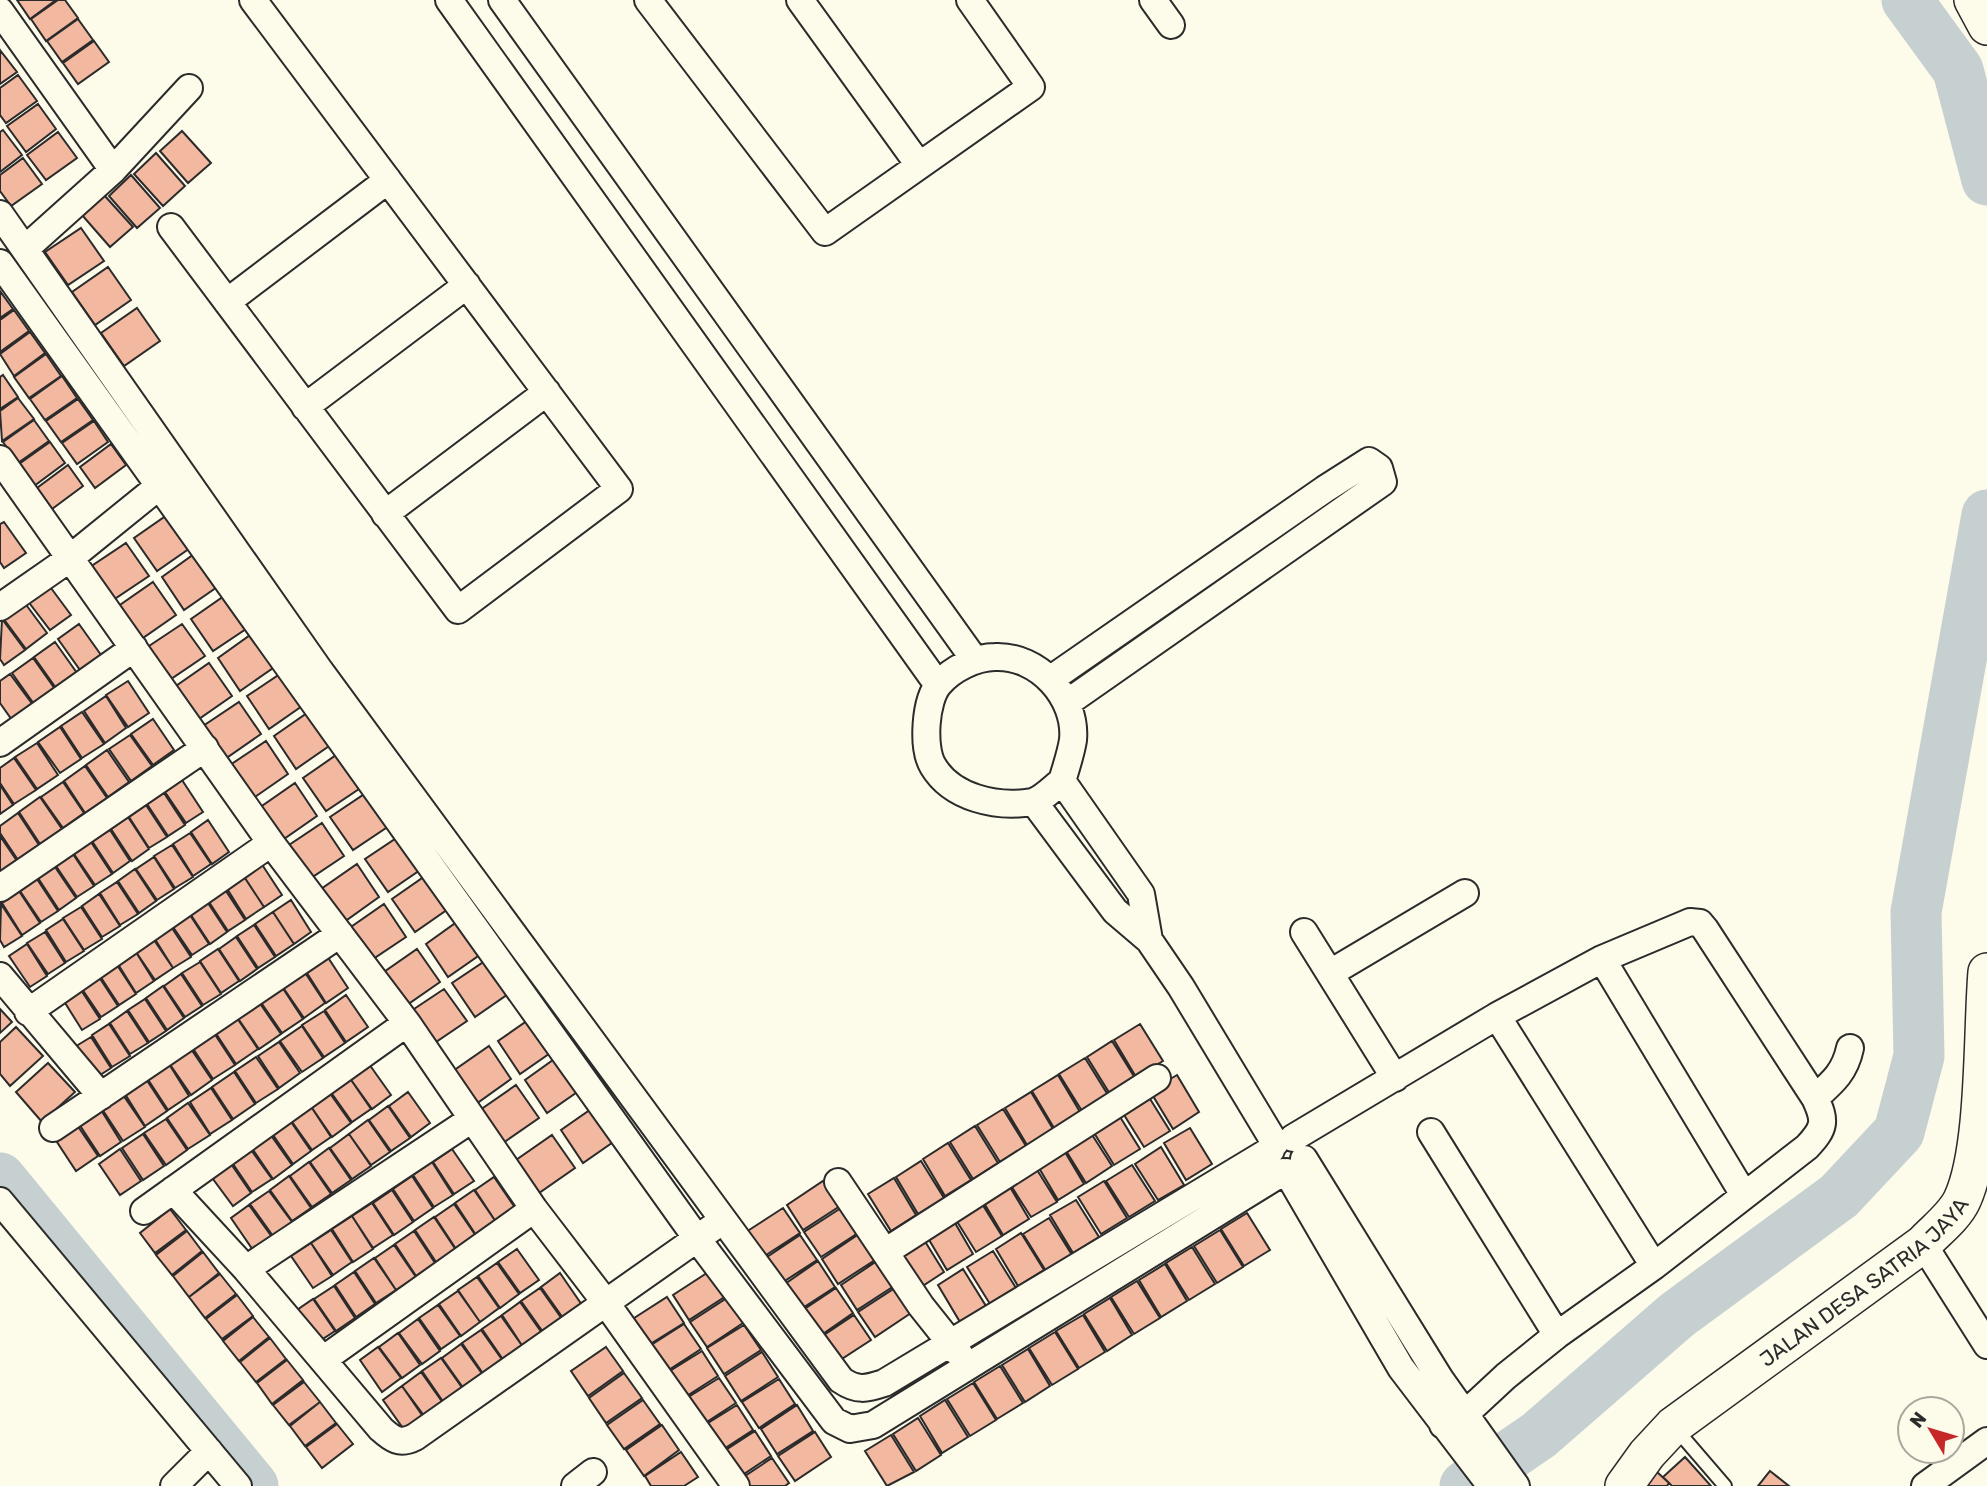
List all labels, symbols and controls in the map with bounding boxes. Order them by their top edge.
street label: JALAN DESA SATRIA JAYA [1754,1193,1973,1371]
north arrow [1896,1395,1966,1465]
text: N [1905,1407,1931,1432]

